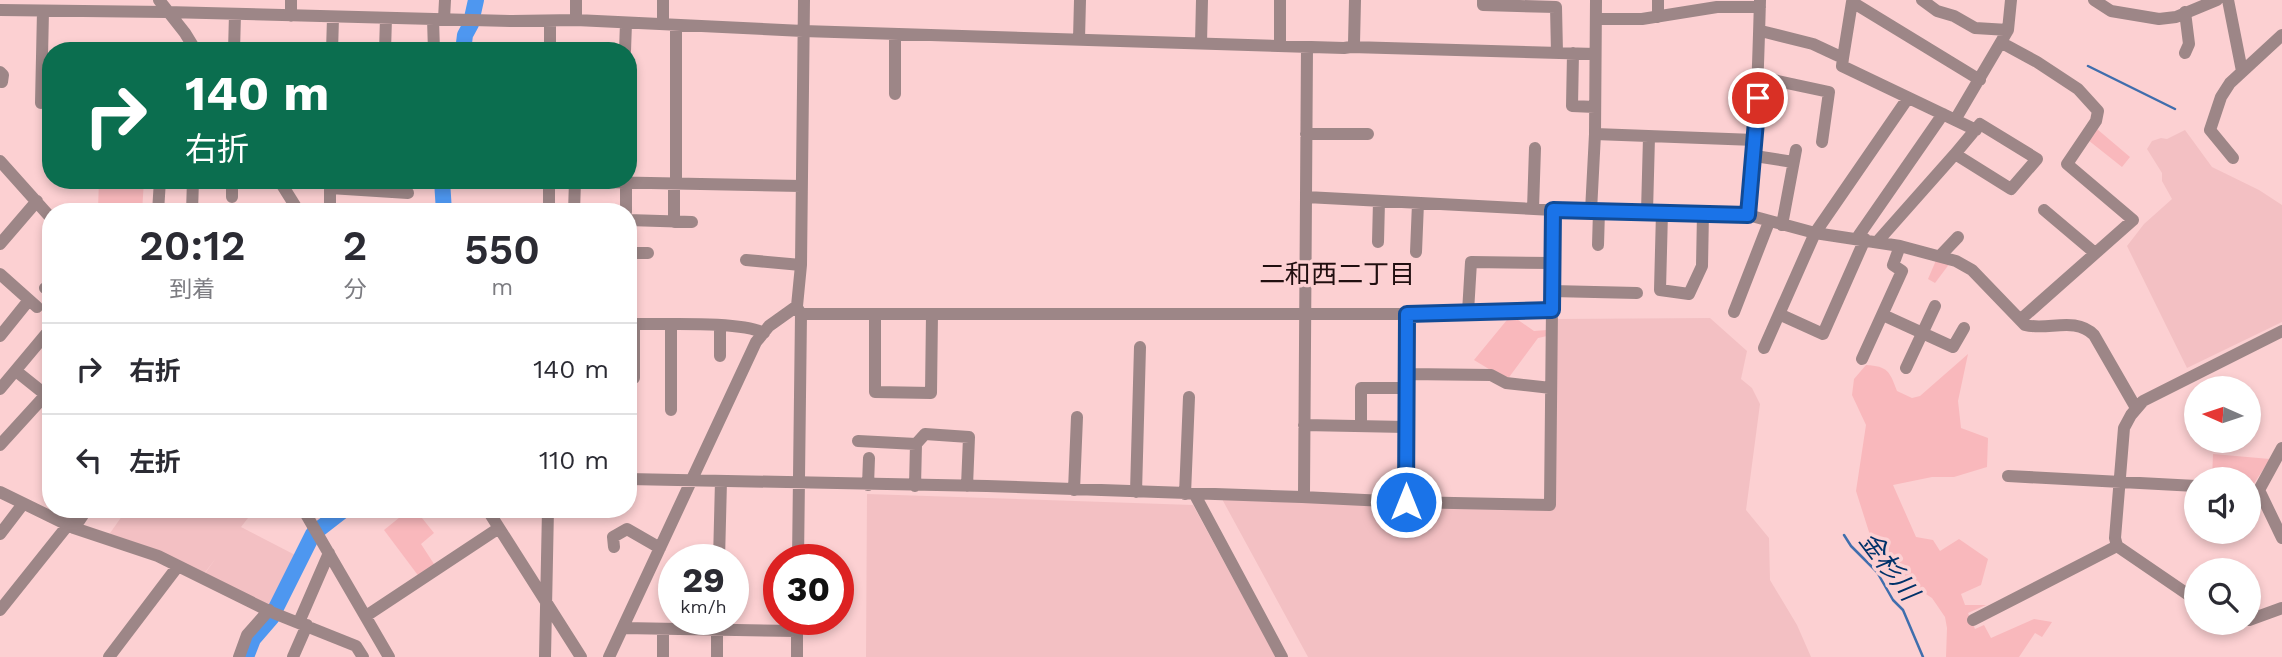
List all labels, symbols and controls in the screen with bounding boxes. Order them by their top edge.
text: 140 m [185,64,329,122]
pin [1728,68,1788,128]
icon: right [70,70,161,161]
icon: arrive [1739,79,1777,117]
text: 右折 [185,130,249,168]
text: 20:12 [139,221,245,270]
text: 2 [343,221,367,270]
text: 550 [464,225,540,274]
district label: 二和西二丁目 [1259,259,1415,289]
text: m [491,274,513,301]
text: 到着 [169,276,215,303]
text: 分 [343,276,366,303]
icon: right [70,350,108,388]
text: 140 m [533,354,609,384]
text: 右折 [129,356,181,386]
north arrow [2184,376,2261,453]
map controls [2184,376,2261,635]
icon: left [70,441,108,479]
text: 110 m [539,445,609,475]
text: 左折 [129,447,181,477]
position arrow [1369,465,1443,539]
button: sound [2184,467,2261,544]
water label: 金杉川 [1854,526,1926,609]
speed limit sign: 30 [763,544,854,635]
button: search [2184,558,2261,635]
text: 29 [682,559,725,601]
text: km/h [680,596,727,617]

